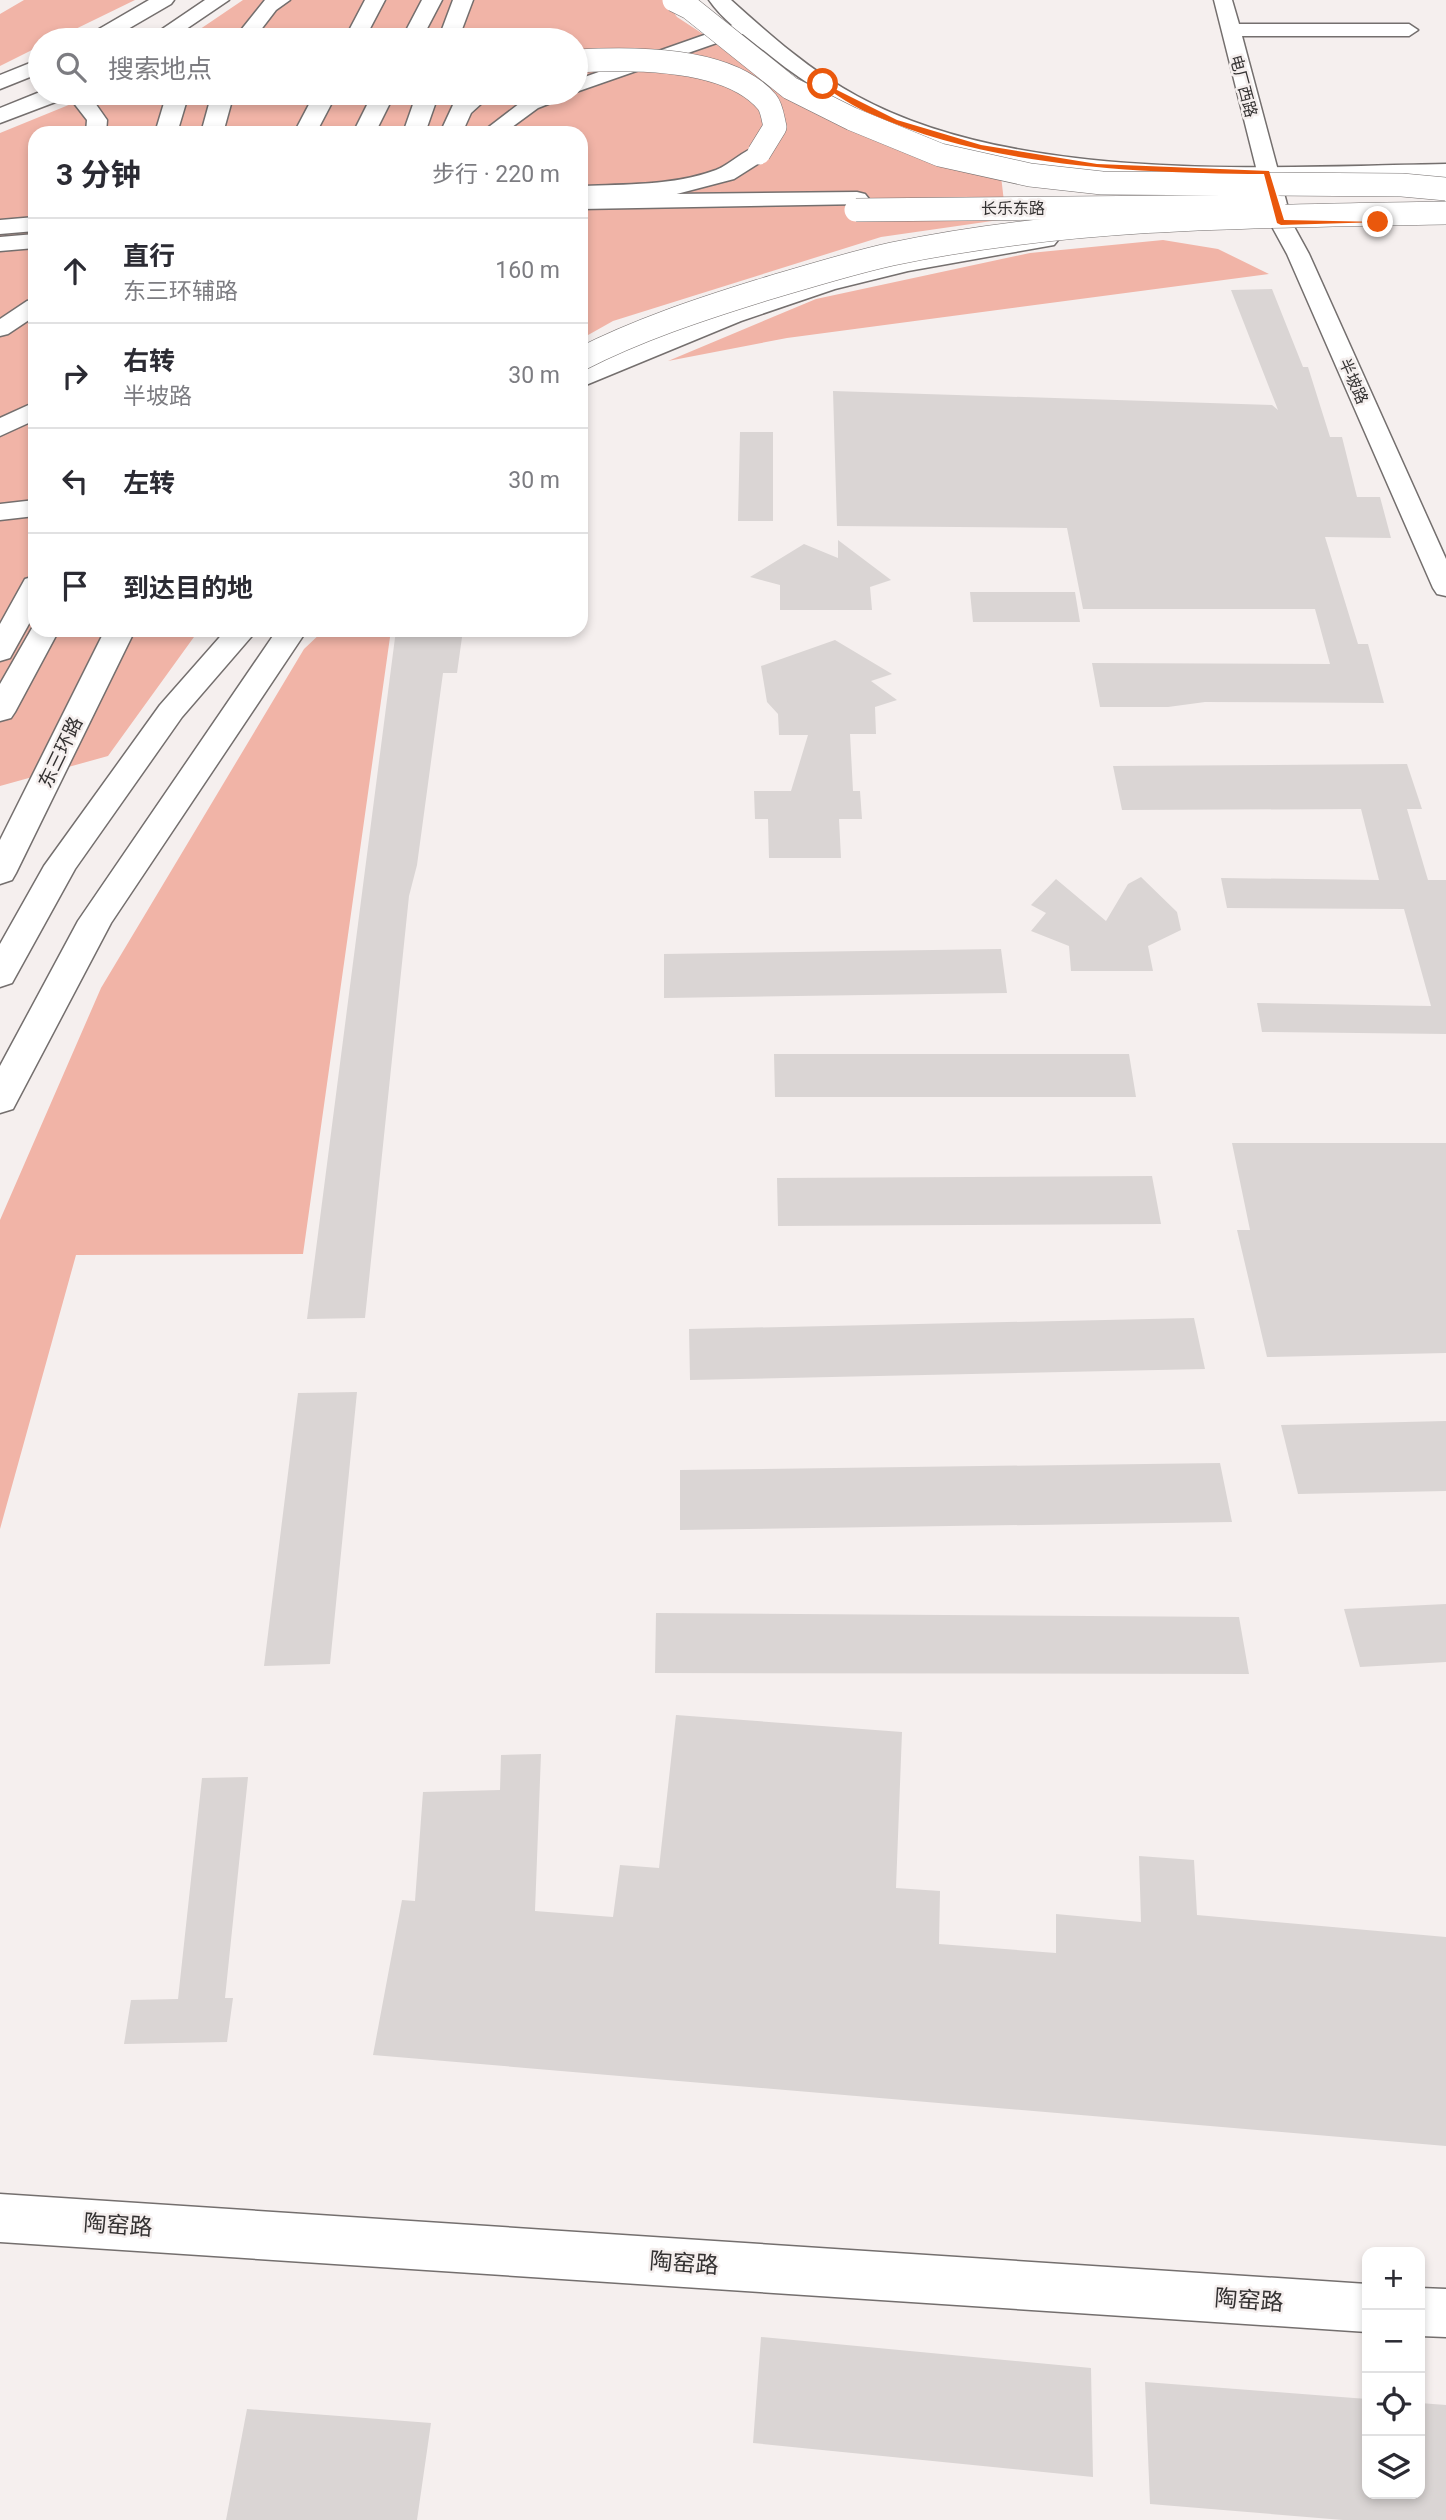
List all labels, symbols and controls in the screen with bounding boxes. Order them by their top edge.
search box [28,28,588,105]
icon: search [52,48,90,86]
street label: 电厂西路 [1226,53,1261,120]
text: 搜索地点 [108,54,212,84]
route start [807,68,838,99]
text: 3 分钟 [56,157,141,192]
text: 步行 · 220 m [432,161,560,188]
street label: 长乐东路 [981,199,1045,218]
route end [1362,206,1393,237]
text: 直行 [123,241,175,271]
icon: ahead [56,252,94,290]
text: 160 m [495,257,560,284]
text: 东三环辅路 [123,278,238,305]
text: 右转 [123,346,175,376]
street label: 半坡路 [1335,355,1372,407]
icon: right [56,357,94,395]
text: 30 m [508,362,560,389]
text: 半坡路 [123,383,192,410]
icon: left [56,462,94,500]
text: 30 m [508,467,560,494]
text: 左转 [123,468,175,498]
icon: arrive [56,567,94,605]
text: 到达目的地 [123,573,253,603]
street label: 东三环路 [33,713,87,791]
street label: 陶窑路 [83,2210,153,2241]
map controls [1362,2247,1425,2499]
button: + [1362,2247,1425,2310]
street label: 陶窑路 [649,2248,719,2279]
street label: 陶窑路 [1214,2285,1284,2316]
button: − [1362,2310,1425,2373]
button: locate [1362,2373,1425,2436]
button: layers [1362,2436,1425,2499]

